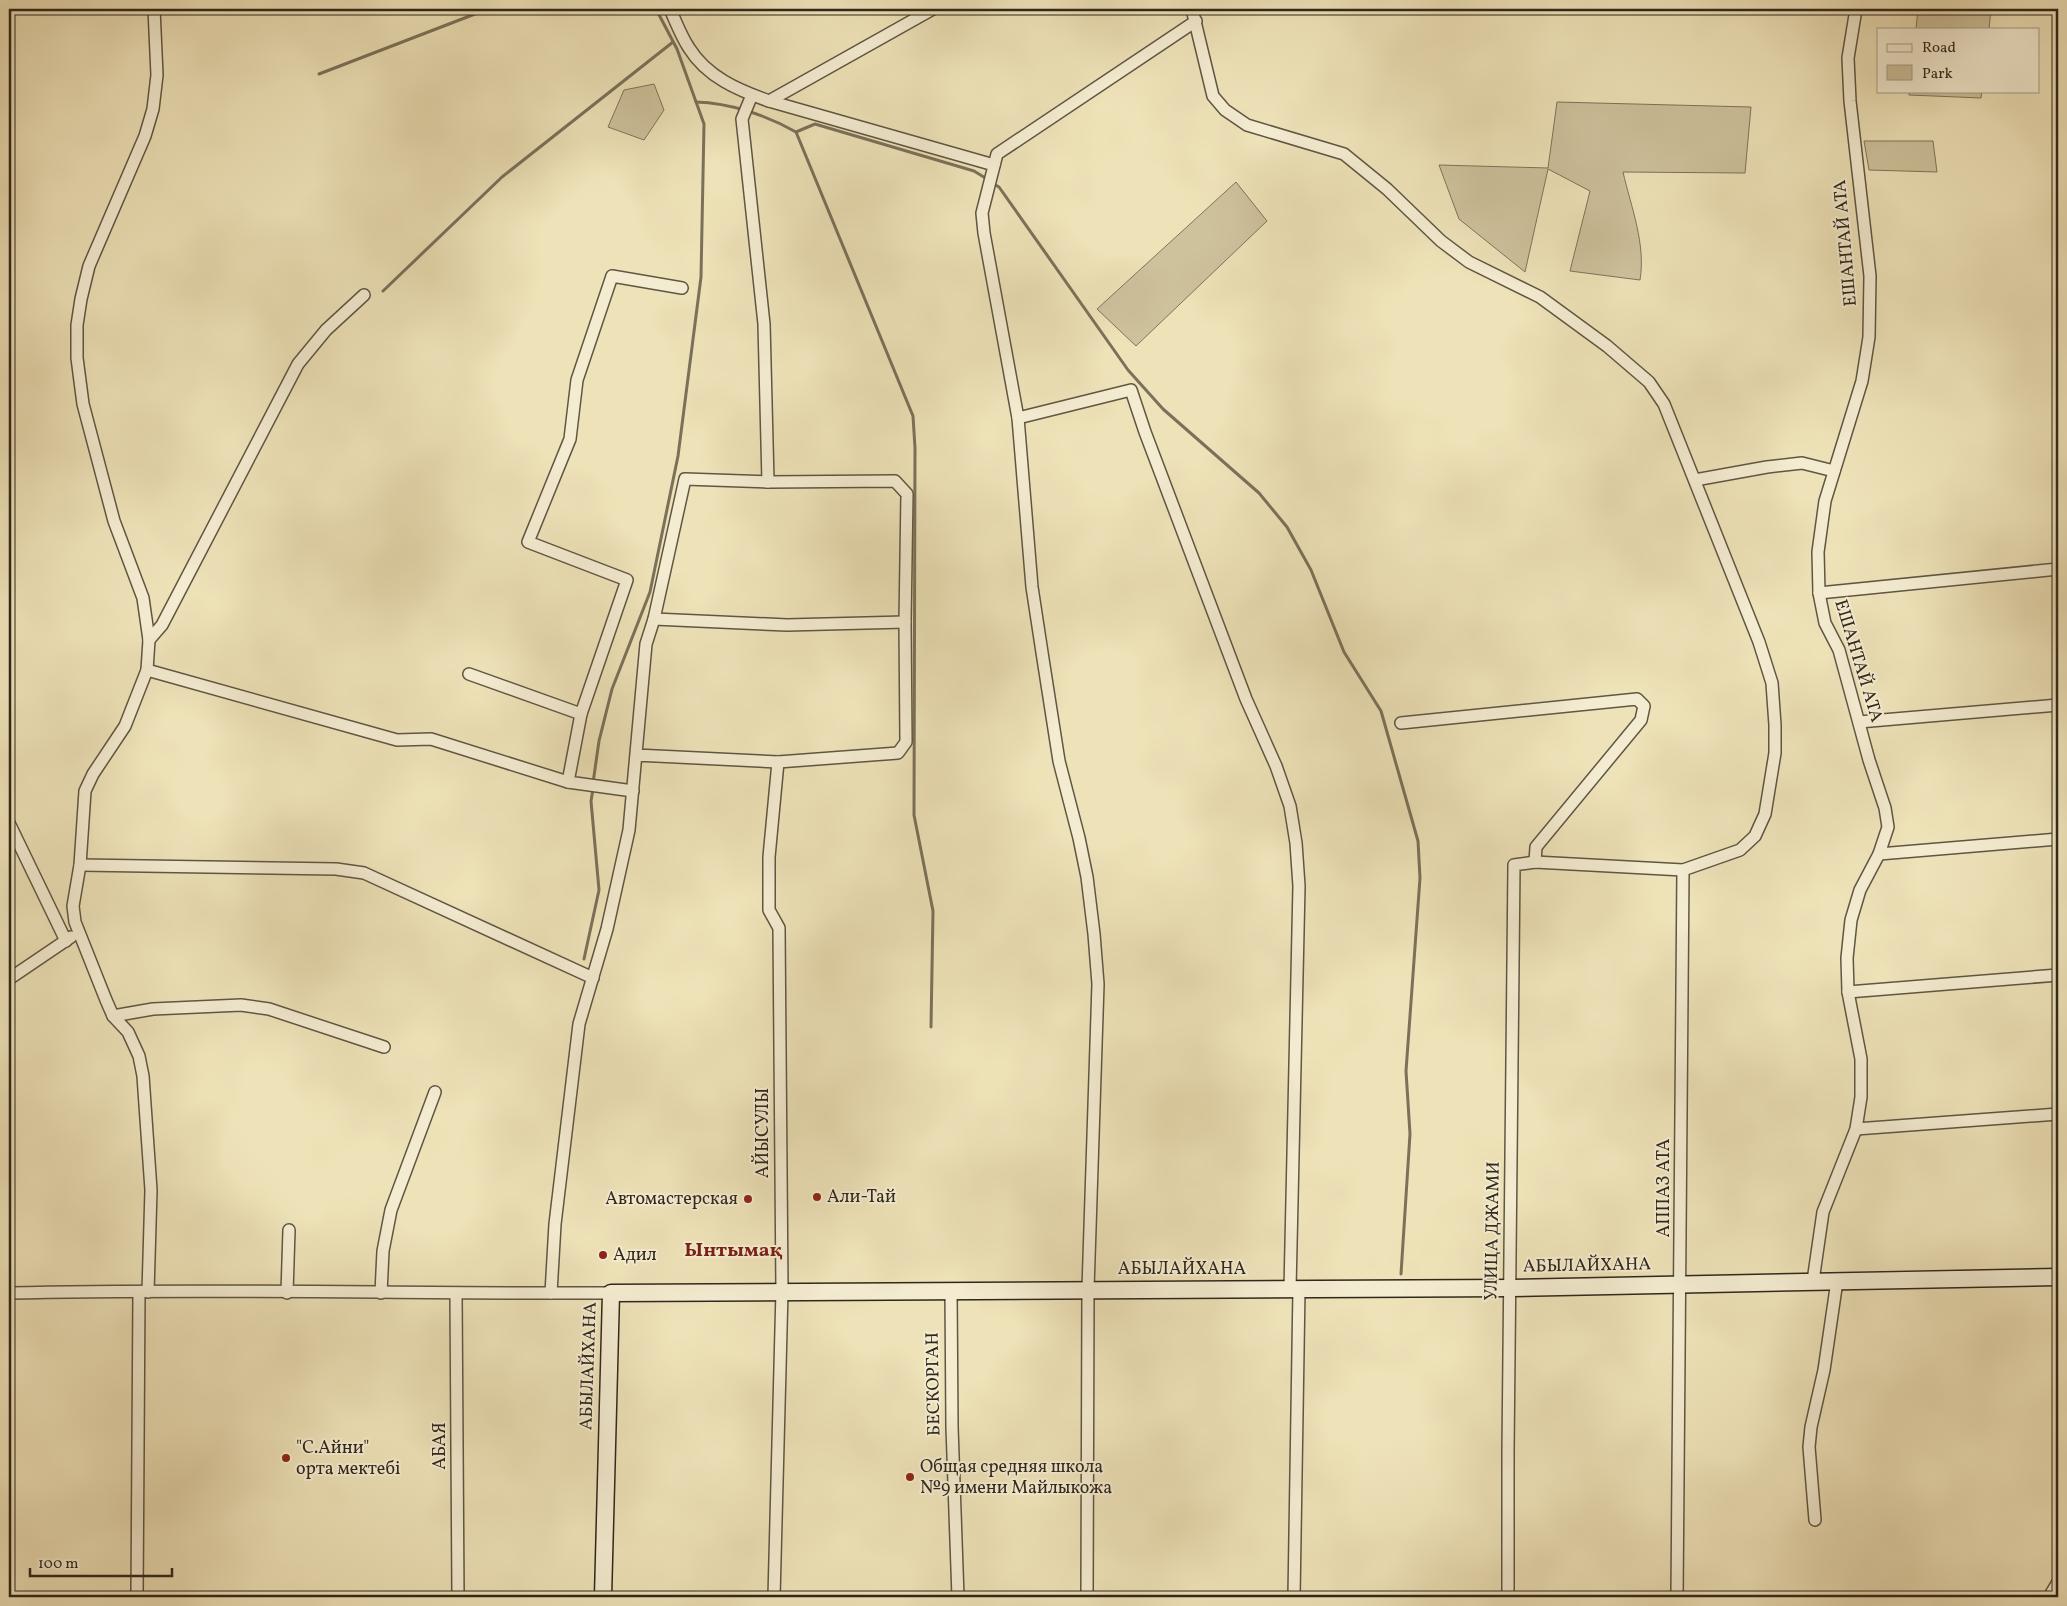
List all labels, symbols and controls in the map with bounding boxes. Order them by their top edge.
legend [1877,28,2040,92]
text: Road [1922,38,1956,59]
text: Park [1922,64,1953,85]
street label: ЕШАНТАЙ АТА [1828,178,1864,307]
street label: ЕШАНТАЙ АТА [1827,597,1889,726]
street label: АЙЫСУЛЫ [751,1088,776,1178]
street label: АППАЗ АТА [1652,1138,1677,1237]
street label: УЛИЦА ДЖАМИ [1479,1161,1507,1301]
place label: Али-Тай [827,1185,896,1210]
place label: Автомастерская [605,1187,738,1212]
marker: Али-Тай [811,1191,823,1203]
marker: Автомастерская [742,1193,754,1205]
district label: Ынтымақ [684,1237,783,1265]
place label: Адил [613,1243,657,1268]
marker: Адил [597,1249,609,1261]
street label: АБЫЛАЙХАНА [1523,1252,1652,1280]
street label: АБЫЛАЙХАНА [1118,1257,1247,1282]
street label: АБЫЛАЙХАНА [574,1301,604,1431]
street label: БЕСКОРГАН [921,1332,947,1436]
street label: АБАЯ [428,1422,453,1470]
place label: "С.Айни" орта мектебі [296,1436,400,1482]
marker: "С.Айни" орта мектебі [280,1452,292,1464]
place label: Общая средняя школа №9 имени Майлыкожа [920,1455,1112,1501]
marker: Общая средняя школа №9 имени Майлыкожа [904,1471,916,1483]
scale bar [30,1546,172,1578]
text: 100 m [38,1554,78,1575]

